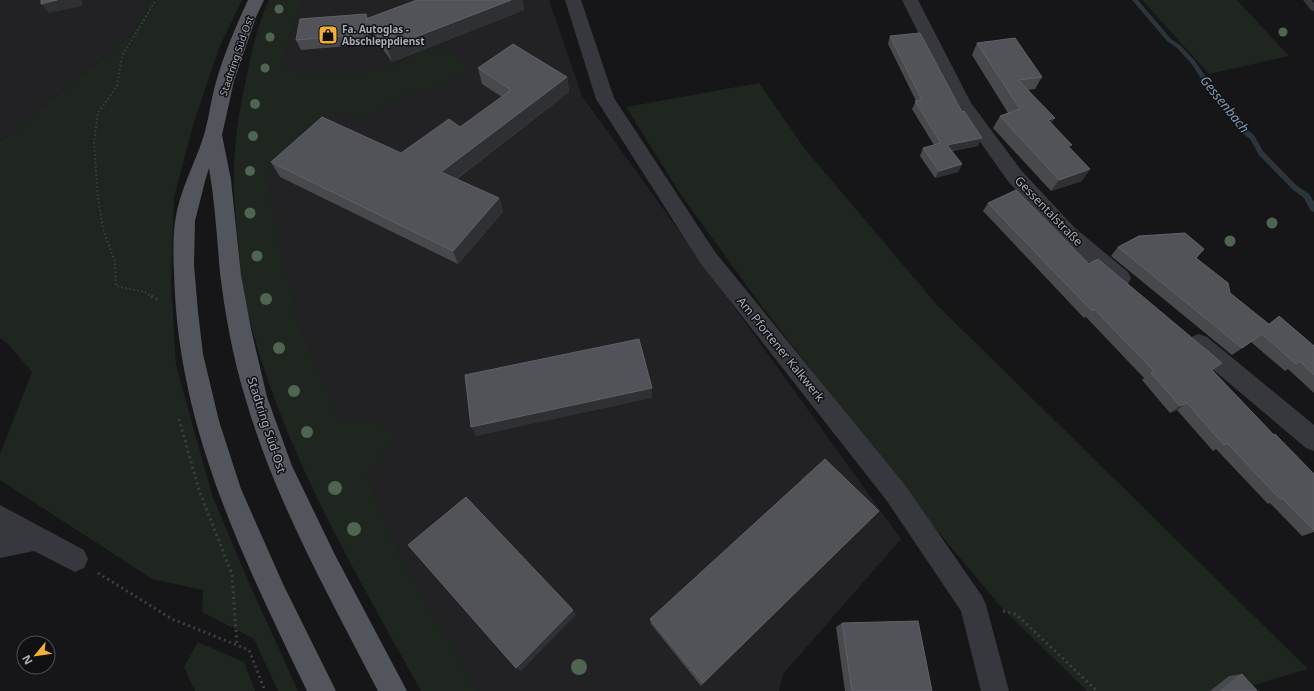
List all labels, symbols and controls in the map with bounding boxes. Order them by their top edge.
street label: Stadtring Süd-Ost [216,14,256,98]
place label: Fa. Autoglas - Abschleppdienst [342,22,425,48]
shop icon: Fa. Autoglas - Abschleppdienst [317,24,339,46]
water label: Gessenbach [1196,72,1254,136]
street label: Gessentalstraße [1011,172,1087,250]
street label: Am Pfortener Kalkwerk [733,293,829,405]
street label: Stadtring Süd-Ost [243,375,291,476]
north arrow [16,635,56,675]
text: N [18,653,36,668]

